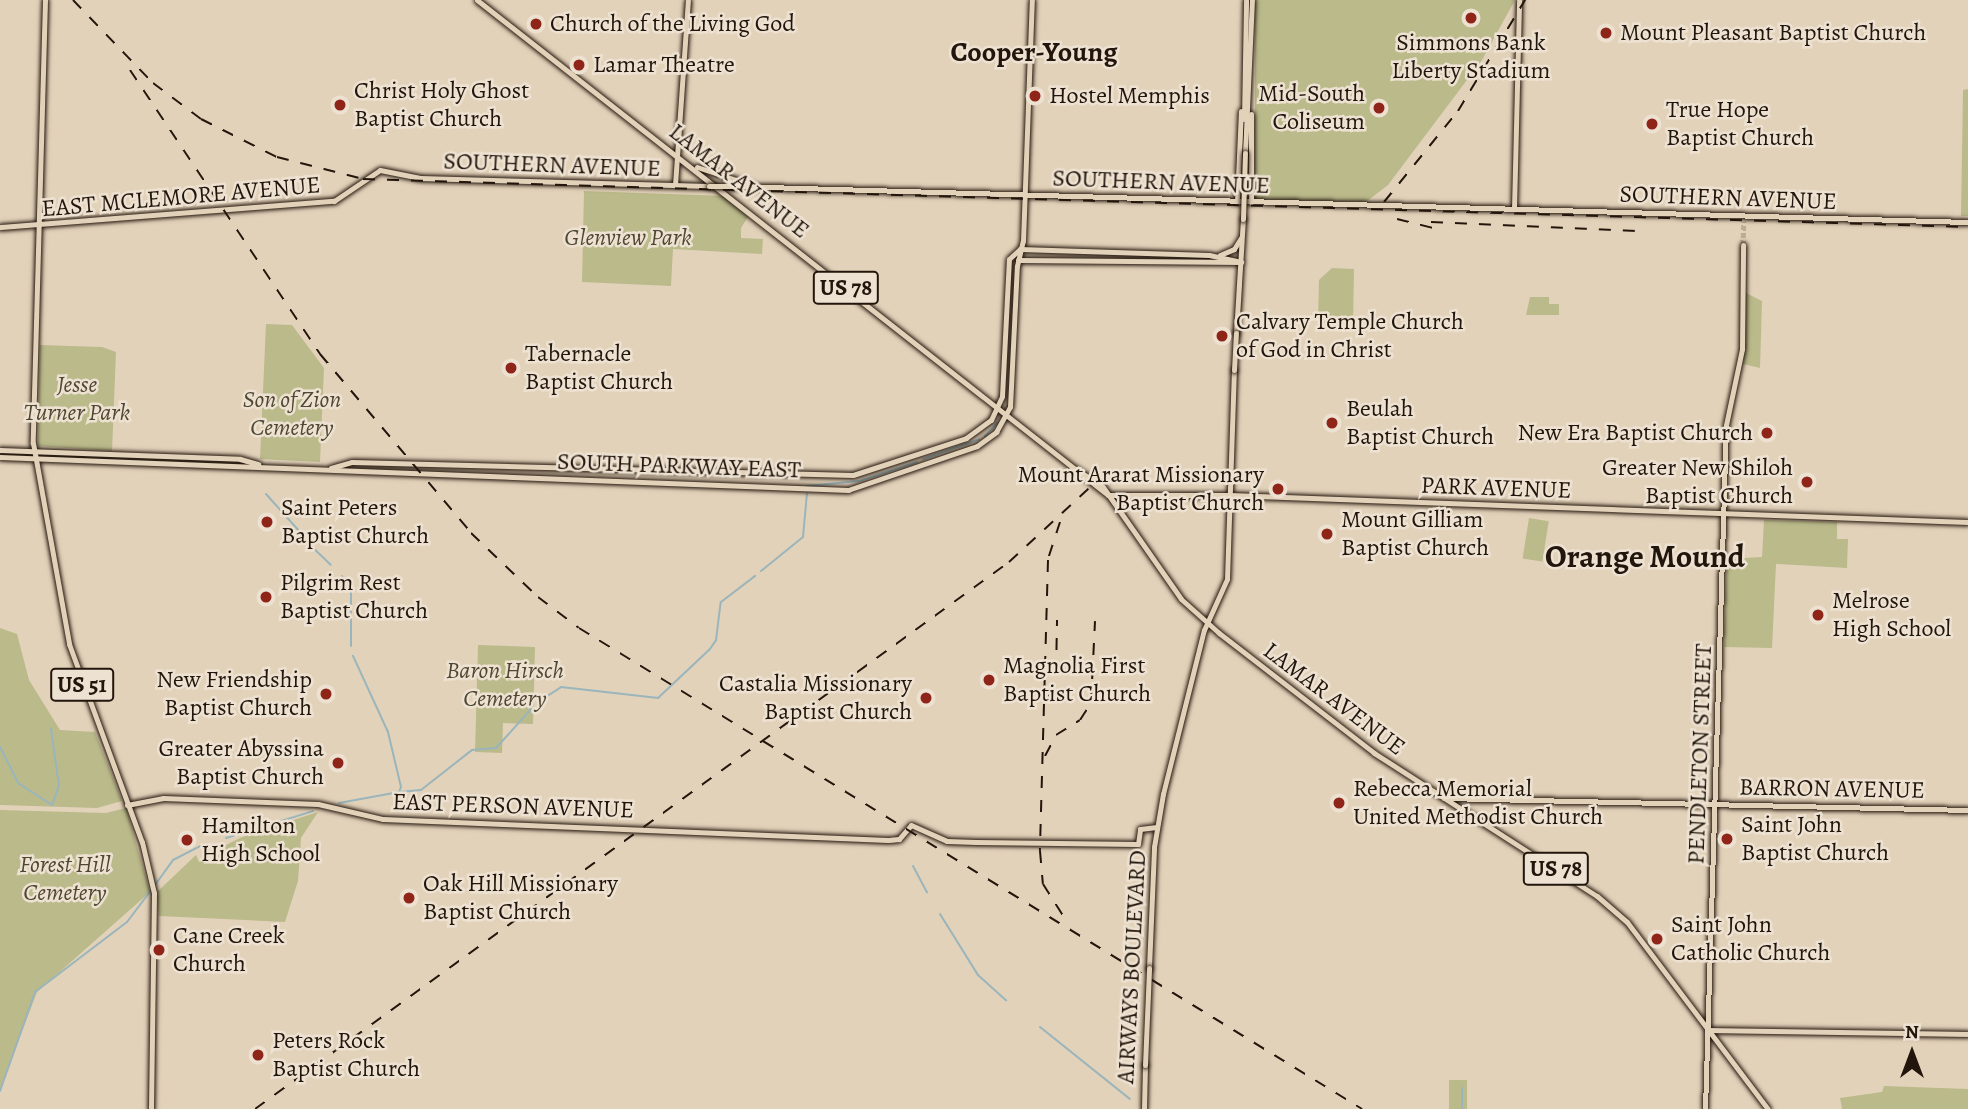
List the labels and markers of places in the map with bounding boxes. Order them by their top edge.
place label: Church of the Living God [550,10,795,38]
marker: Simmons Bank Liberty Stadium [1463,10,1479,26]
marker: Church of the Living God [528,16,544,32]
place label: Mount Pleasant Baptist Church [1620,19,1926,47]
marker: Mount Pleasant Baptist Church [1598,25,1614,41]
place label: Simmons Bank Liberty Stadium [1392,29,1550,85]
place label: Lamar Theatre [593,51,735,79]
marker: Lamar Theatre [571,57,587,73]
place label: Christ Holy Ghost Baptist Church [354,77,529,133]
place label: Mid-South Coliseum [1258,80,1365,136]
place label: Hostel Memphis [1049,82,1210,110]
marker: Hostel Memphis [1027,88,1043,104]
place label: True Hope Baptist Church [1666,96,1814,152]
marker: Christ Holy Ghost Baptist Church [332,97,348,113]
marker: Mid-South Coliseum [1371,100,1387,116]
marker: True Hope Baptist Church [1644,116,1660,132]
place label: Calvary Temple Church of God in Christ [1236,308,1464,364]
marker: Calvary Temple Church of God in Christ [1214,328,1230,344]
place label: Tabernacle Baptist Church [525,340,673,396]
marker: Tabernacle Baptist Church [503,360,519,376]
place label: Beulah Baptist Church [1346,395,1494,451]
marker: Beulah Baptist Church [1324,415,1340,431]
place label: New Era Baptist Church [1517,419,1753,447]
marker: New Era Baptist Church [1759,425,1775,441]
place label: Greater New Shiloh Baptist Church [1602,454,1793,510]
place label: Mount Ararat Missionary Baptist Church [1017,461,1264,517]
marker: Greater New Shiloh Baptist Church [1799,474,1815,490]
marker: Mount Ararat Missionary Baptist Church [1270,481,1286,497]
place label: Saint Peters Baptist Church [281,494,429,550]
place label: Mount Gilliam Baptist Church [1341,506,1489,562]
marker: Saint Peters Baptist Church [259,514,275,530]
marker: Mount Gilliam Baptist Church [1319,526,1335,542]
place label: Pilgrim Rest Baptist Church [280,569,428,625]
place label: Melrose High School [1832,587,1951,643]
marker: Pilgrim Rest Baptist Church [258,589,274,605]
marker: Melrose High School [1810,607,1826,623]
place label: Magnolia First Baptist Church [1003,652,1151,708]
place label: New Friendship Baptist Church [156,666,312,722]
place label: Castalia Missionary Baptist Church [719,670,912,726]
marker: Magnolia First Baptist Church [981,672,997,688]
marker: New Friendship Baptist Church [318,686,334,702]
marker: Castalia Missionary Baptist Church [918,690,934,706]
place label: Greater Abyssina Baptist Church [159,735,324,791]
marker: Greater Abyssina Baptist Church [330,755,346,771]
place label: Rebecca Memorial United Methodist Church [1353,775,1603,831]
marker: Rebecca Memorial United Methodist Church [1331,795,1347,811]
place label: Saint John Baptist Church [1741,811,1889,867]
place label: Hamilton High School [201,812,320,868]
marker: Saint John Baptist Church [1719,831,1735,847]
marker: Hamilton High School [179,832,195,848]
place label: Oak Hill Missionary Baptist Church [423,870,618,926]
marker: Oak Hill Missionary Baptist Church [401,890,417,906]
place label: Saint John Catholic Church [1671,911,1830,967]
place label: Cane Creek Church [173,922,285,978]
marker: Saint John Catholic Church [1649,931,1665,947]
marker: Cane Creek Church [151,942,167,958]
place label: Peters Rock Baptist Church [272,1027,420,1083]
marker: Peters Rock Baptist Church [250,1047,266,1063]

